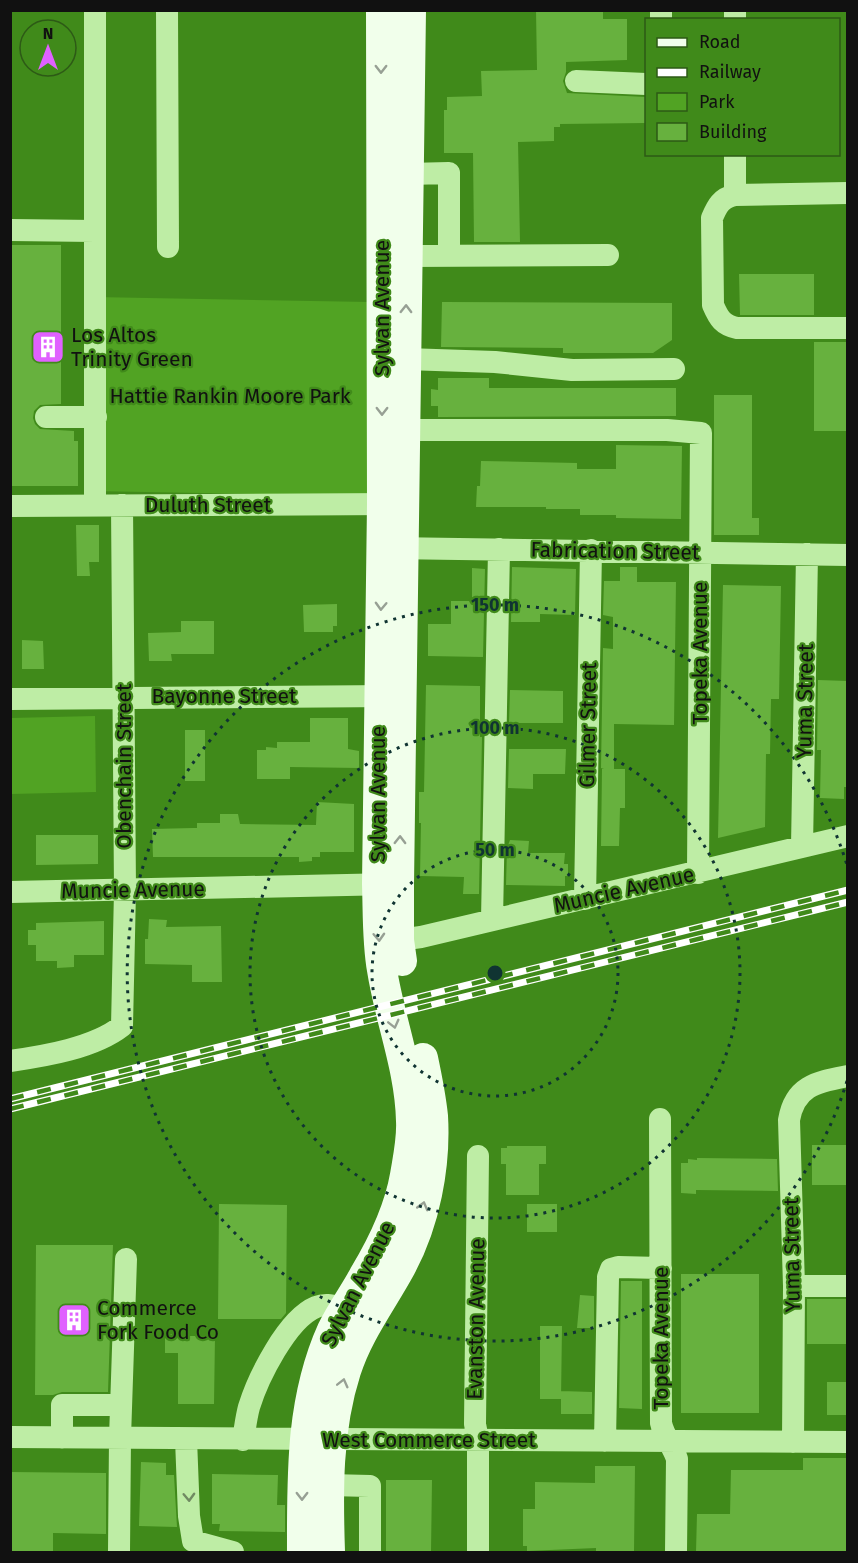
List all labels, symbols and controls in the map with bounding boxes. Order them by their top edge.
north arrow [18,18,78,78]
legend [645,18,840,156]
text: N [43,24,53,43]
text: Road [699,31,741,53]
text: Railway [699,61,761,83]
one-way arrow [375,64,387,73]
text: Park [699,91,735,113]
text: Building [699,121,767,143]
street label: Sylvan Avenue [369,240,395,376]
one-way arrow [400,304,412,313]
place label: Los Altos Trinity Green [71,322,193,372]
building icon: Los Altos Trinity Green [30,329,66,365]
park label: Hattie Rankin Moore Park [109,383,351,409]
one-way arrow [376,406,388,415]
street label: Duluth Street [145,492,272,518]
street label: Fabrication Street [530,537,700,565]
street label: Topeka Avenue [687,581,713,725]
text: 150 m [471,594,519,616]
one-way arrow [374,601,387,610]
street label: Yuma Street [791,643,819,759]
street label: Gilmer Street [574,662,602,788]
street label: Obenchain Street [111,683,137,849]
street label: Bayonne Street [152,683,297,709]
text: 100 m [471,717,519,739]
street label: Sylvan Avenue [365,726,391,862]
one-way arrow [393,835,406,844]
text: 50 m [475,839,515,861]
street label: Muncie Avenue [551,861,697,919]
street label: Muncie Avenue [61,876,205,904]
one-way arrow [372,932,385,941]
centre of rings [485,963,505,983]
one-way arrow [387,1019,400,1029]
street label: Yuma Street [778,1197,806,1313]
one-way arrow [416,1201,429,1211]
street label: Sylvan Avenue [315,1217,401,1351]
street label: Evanston Avenue [462,1238,490,1400]
street label: Topeka Avenue [648,1266,674,1410]
place label: Commerce Fork Food Co [97,1295,219,1345]
building icon: Commerce Fork Food Co [56,1302,92,1338]
one-way arrow [335,1378,348,1388]
street label: West Commerce Street [322,1427,536,1453]
one-way arrow [296,1492,308,1501]
one-way arrow [182,1493,195,1502]

